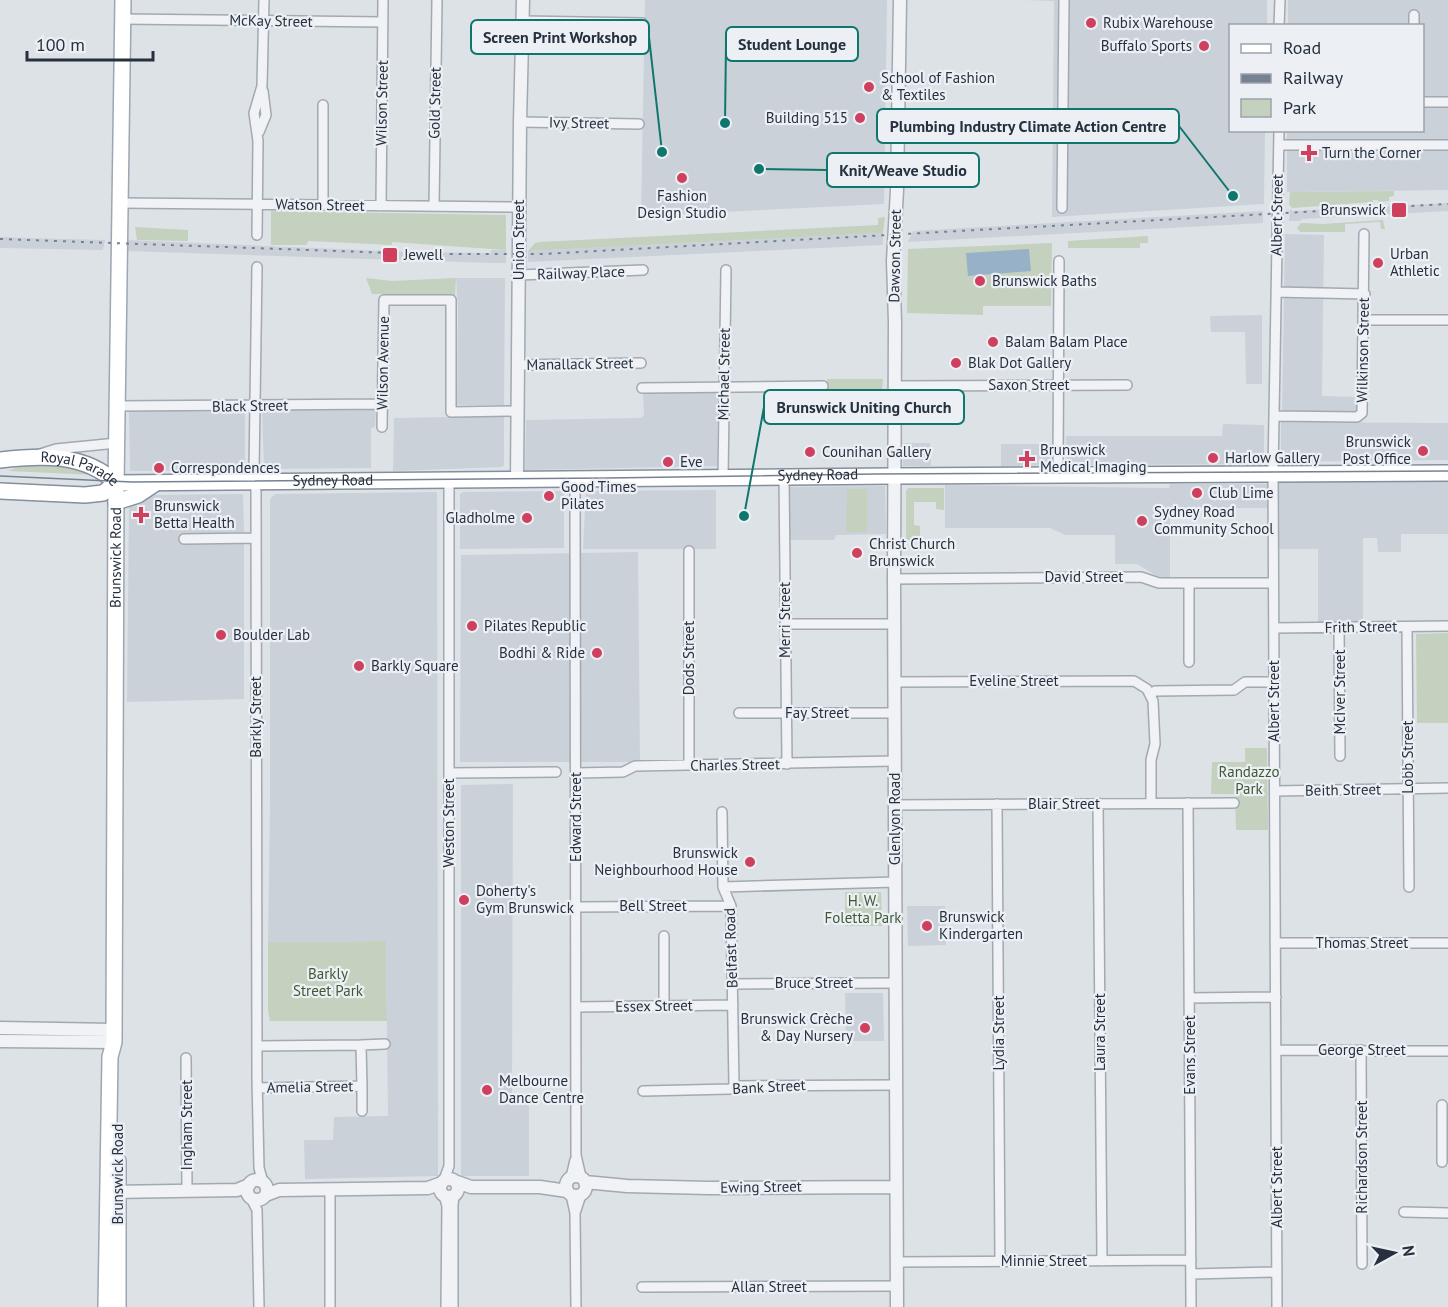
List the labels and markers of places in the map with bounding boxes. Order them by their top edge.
place label: Rubix Warehouse [1103,13,1213,32]
marker: Rubix Warehouse [1084,16,1098,30]
callout: Screen Print Workshop [471,20,649,54]
callout: Student Lounge [726,27,858,61]
place label: Buffalo Sports [1101,36,1192,55]
marker: Buffalo Sports [1197,39,1211,53]
place label: School of Fashion & Textiles [881,68,995,104]
marker: School of Fashion & Textiles [862,80,876,94]
place label: Building 515 [766,108,848,127]
callout: Plumbing Industry Climate Action Centre [877,109,1179,143]
marker: Building 515 [853,111,867,125]
place label: Turn the Corner [1322,143,1421,162]
marker: Turn the Corner [1300,144,1318,162]
callout: Knit/Weave Studio [827,153,979,187]
marker: Fashion Design Studio [675,171,689,185]
place label: Fashion Design Studio [637,186,727,222]
place label: Brunswick [1321,200,1387,219]
marker: Brunswick [1390,201,1408,219]
place label: Urban Athletic [1390,244,1440,280]
place label: Jewell [403,245,444,264]
marker: Jewell [381,246,399,264]
marker: Urban Athletic [1371,256,1385,270]
place label: Brunswick Baths [992,271,1097,290]
marker: Brunswick Baths [973,274,987,288]
place label: Balam Balam Place [1005,332,1128,351]
marker: Balam Balam Place [986,335,1000,349]
place label: Blak Dot Gallery [968,353,1071,372]
marker: Blak Dot Gallery [949,356,963,370]
callout: Brunswick Uniting Church [764,390,964,424]
place label: Brunswick Post Office [1343,432,1412,468]
place label: Brunswick Medical Imaging [1040,440,1147,476]
place label: Counihan Gallery [822,442,931,461]
marker: Brunswick Post Office [1416,444,1430,458]
marker: Counihan Gallery [803,445,817,459]
place label: Harlow Gallery [1225,448,1320,467]
marker: Brunswick Medical Imaging [1018,450,1036,468]
marker: Harlow Gallery [1206,451,1220,465]
place label: Eve [680,452,703,471]
marker: Eve [661,455,675,469]
place label: Correspondences [171,458,280,477]
marker: Correspondences [152,461,166,475]
place label: Good Times Pilates [561,477,636,513]
place label: Club Lime [1209,483,1274,502]
marker: Club Lime [1190,486,1204,500]
marker: Good Times Pilates [542,489,556,503]
place label: Brunswick Betta Health [154,496,235,532]
place label: Sydney Road Community School [1154,502,1274,538]
marker: Brunswick Betta Health [132,506,150,524]
place label: Gladholme [446,508,515,527]
marker: Gladholme [520,511,534,525]
marker: Sydney Road Community School [1135,514,1149,528]
place label: Christ Church Brunswick [869,534,955,570]
marker: Christ Church Brunswick [850,546,864,560]
place label: Pilates Republic [484,616,587,635]
marker: Pilates Republic [465,619,479,633]
place label: Boulder Lab [233,625,310,644]
marker: Boulder Lab [214,628,228,642]
place label: Bodhi & Ride [499,643,585,662]
marker: Bodhi & Ride [590,646,604,660]
place label: Barkly Square [371,656,459,675]
marker: Barkly Square [352,659,366,673]
place label: Brunswick Neighbourhood House [594,843,739,879]
marker: Brunswick Neighbourhood House [743,855,757,869]
place label: Doherty's Gym Brunswick [476,881,575,917]
marker: Doherty's Gym Brunswick [457,893,471,907]
place label: Brunswick Kindergarten [939,907,1023,943]
marker: Brunswick Kindergarten [920,919,934,933]
place label: Brunswick Crèche & Day Nursery [741,1009,853,1045]
marker: Brunswick Crèche & Day Nursery [858,1021,872,1035]
place label: Melbourne Dance Centre [499,1071,584,1107]
marker: Melbourne Dance Centre [480,1083,494,1097]

